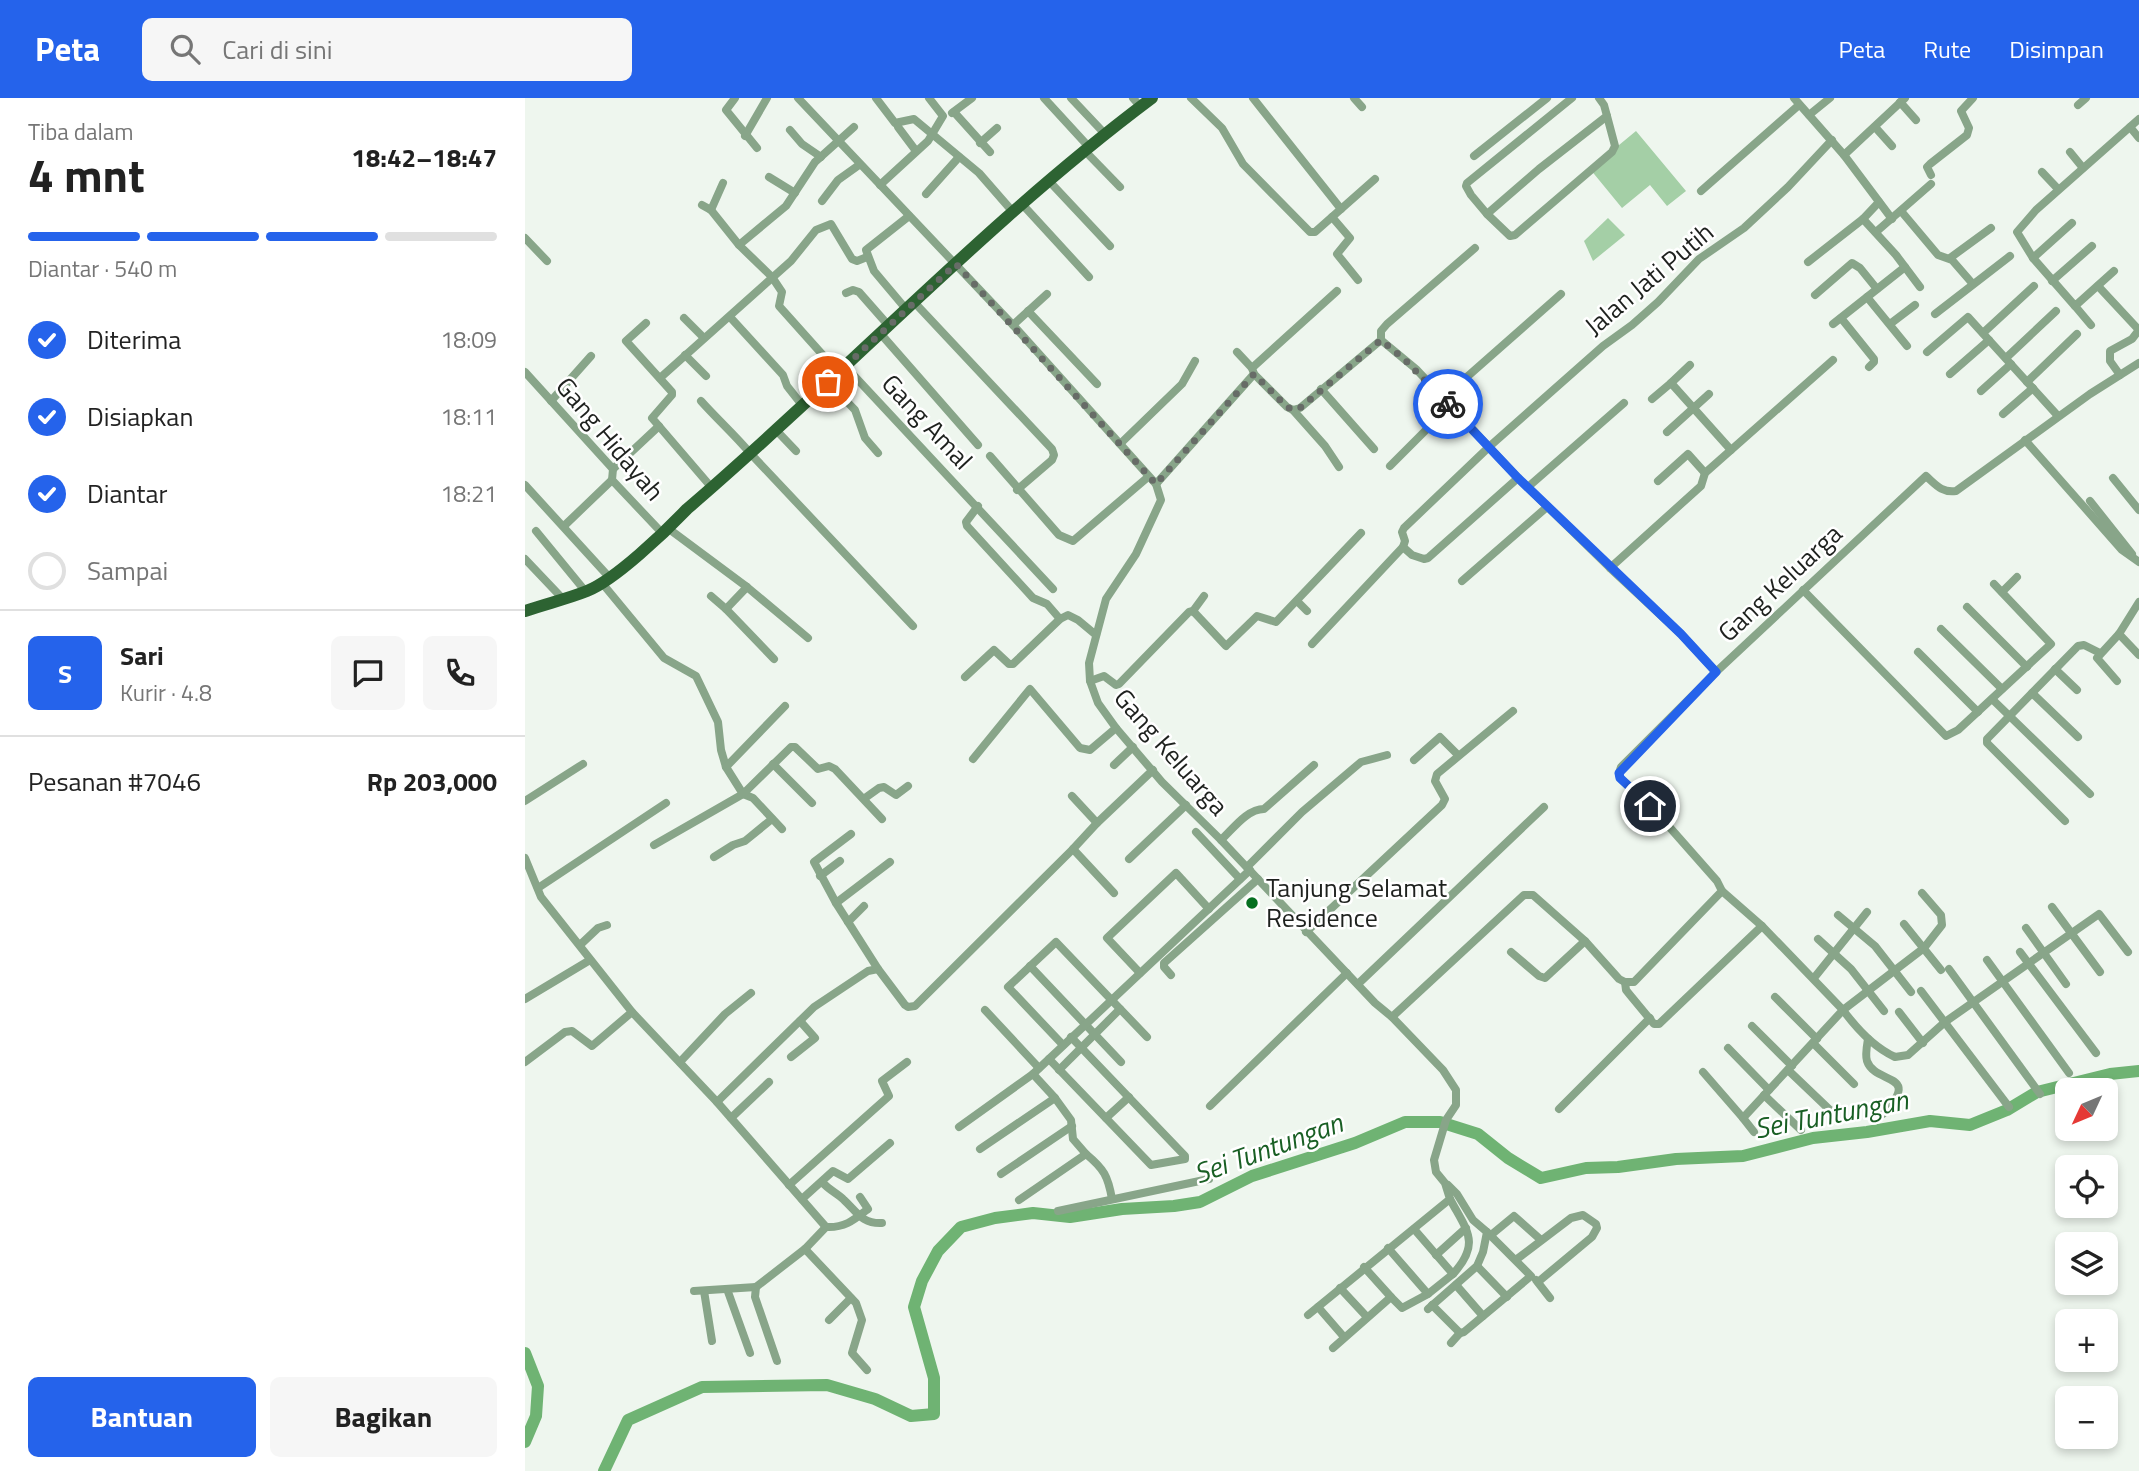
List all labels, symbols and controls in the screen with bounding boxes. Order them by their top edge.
search box [142,18,632,81]
text: Peta [35,24,100,74]
icon: search [166,30,204,68]
text: Cari di sini [222,30,332,69]
text: Peta [1839,31,1885,67]
text: Rute [1923,31,1971,67]
text: Disimpan [2009,31,2104,67]
text: Tiba dalam [28,114,134,149]
text: 18:42–18:47 [351,138,497,177]
text: 4 mnt [28,140,145,210]
street label: Jalan Jati Putih [1575,213,1722,344]
text: Diantar · 540 m [28,251,177,286]
text: Diterima [87,320,181,359]
icon: check [28,321,66,359]
text: 18:09 [440,322,497,357]
pin [798,352,858,412]
icon: bag [809,363,847,401]
street label: Gang Amal [873,365,982,478]
street label: Gang Hidayah [547,368,674,509]
courier [1413,369,1483,439]
icon: bike [1429,385,1467,423]
text: Disiapkan [87,397,193,436]
icon: check [28,398,66,436]
text: 18:11 [440,399,497,434]
text: Diantar [87,474,168,513]
icon: check [28,475,66,513]
text: 18:21 [440,476,497,511]
street label: Gang Keluarga [1709,515,1851,651]
text: Sampai [87,551,168,590]
text: Sari [120,636,164,675]
button: chat [331,636,405,710]
button: phone [423,636,497,710]
text: S [58,654,72,693]
text: Kurir · 4.8 [120,675,212,710]
street label: Gang Keluarga [1105,679,1238,824]
text: Pesanan #7046 [28,762,201,801]
text: Rp 203,000 [367,762,497,801]
pin [1620,776,1680,836]
icon: home [1631,787,1669,825]
place label: Tanjung Selamat Residence [1266,868,1447,937]
marker: Tanjung Selamat Residence [1244,895,1260,911]
water label: Sei Tuntungan [1750,1077,1912,1149]
north arrow [2055,1078,2117,1141]
map controls [2055,1078,2118,1449]
water label: Sei Tuntungan [1187,1100,1349,1194]
button: locate [2055,1155,2118,1218]
button: layers [2055,1232,2118,1295]
button: + [2055,1309,2118,1372]
button: Bantuan [28,1377,256,1457]
button: Bagikan [270,1377,497,1457]
button: − [2055,1386,2118,1449]

